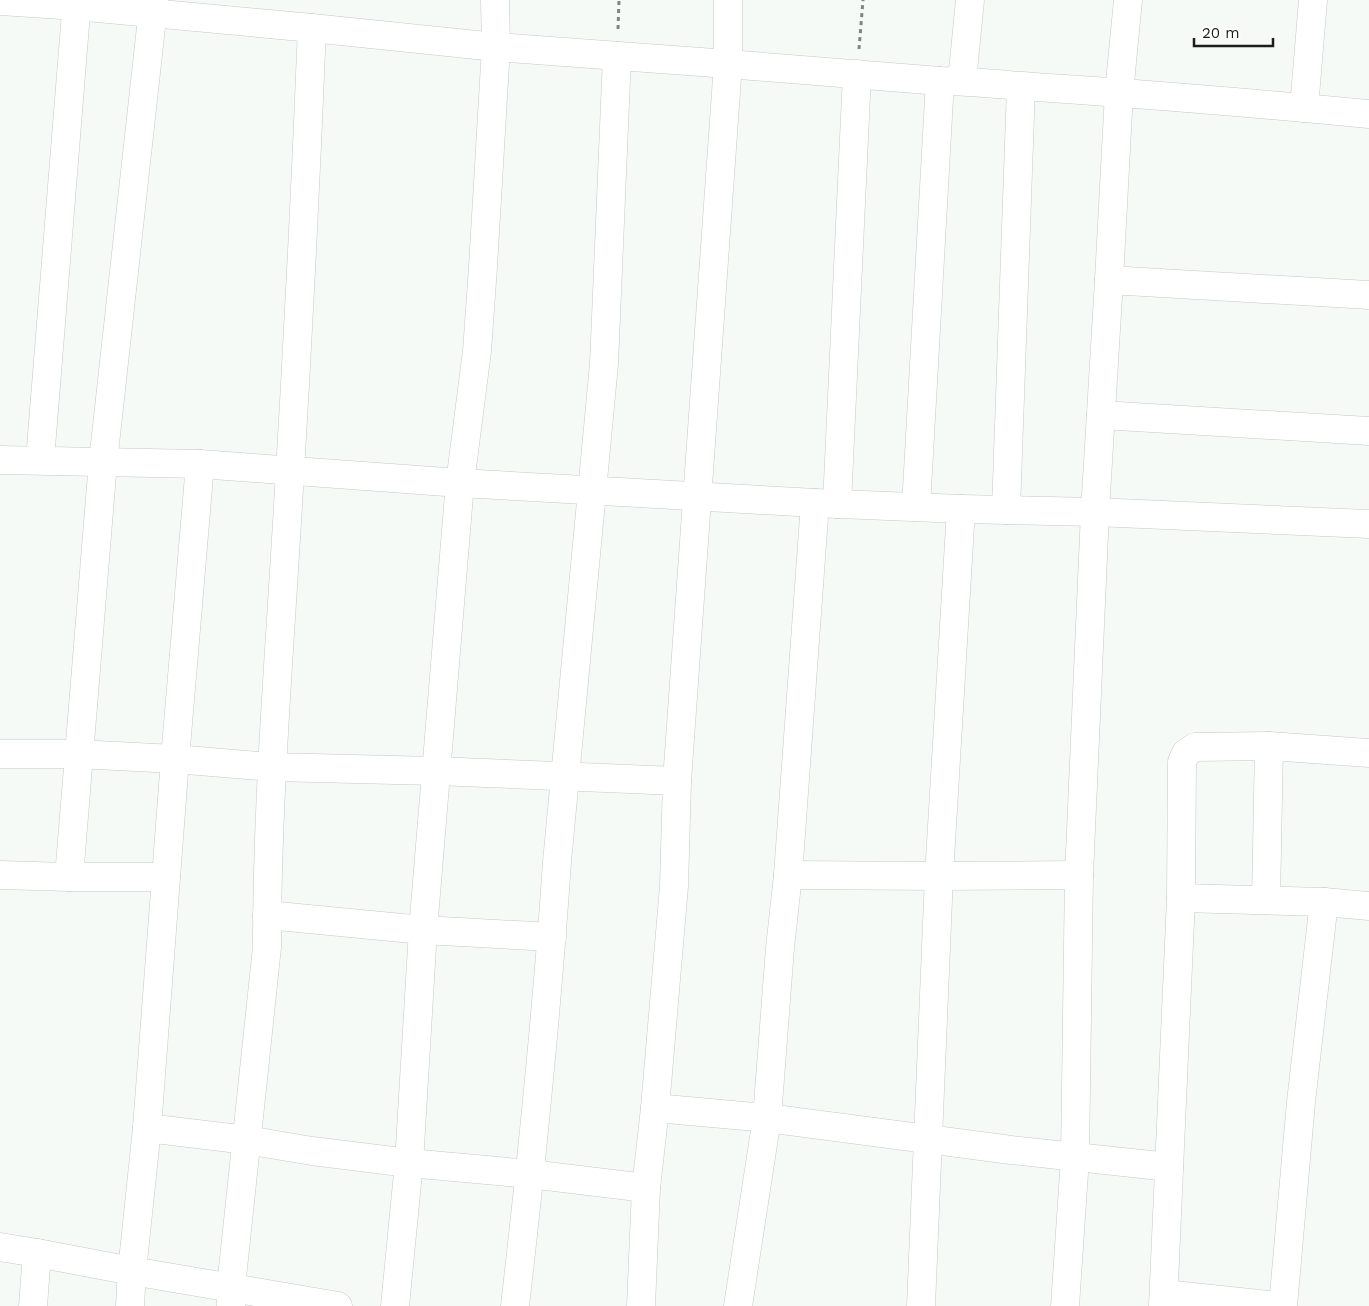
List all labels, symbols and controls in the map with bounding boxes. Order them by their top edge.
scale bar [1194,15,1273,47]
text: 20 m [1202,24,1240,42]

